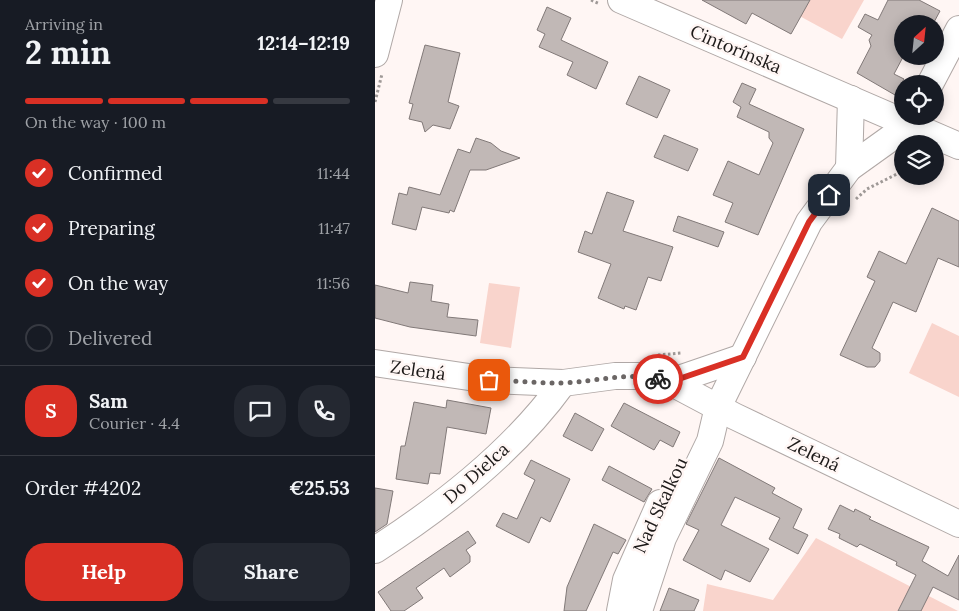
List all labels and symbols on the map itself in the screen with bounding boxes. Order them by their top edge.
north arrow [894,15,944,65]
street label: Cintorínska [687,19,785,79]
pin [808,174,850,216]
courier [633,354,683,404]
street label: Zelená [389,355,447,385]
pin [468,359,510,401]
street label: Zelená [784,431,844,477]
street label: Do Dielca [438,437,514,509]
street label: Nad Skalkou [628,453,692,557]

